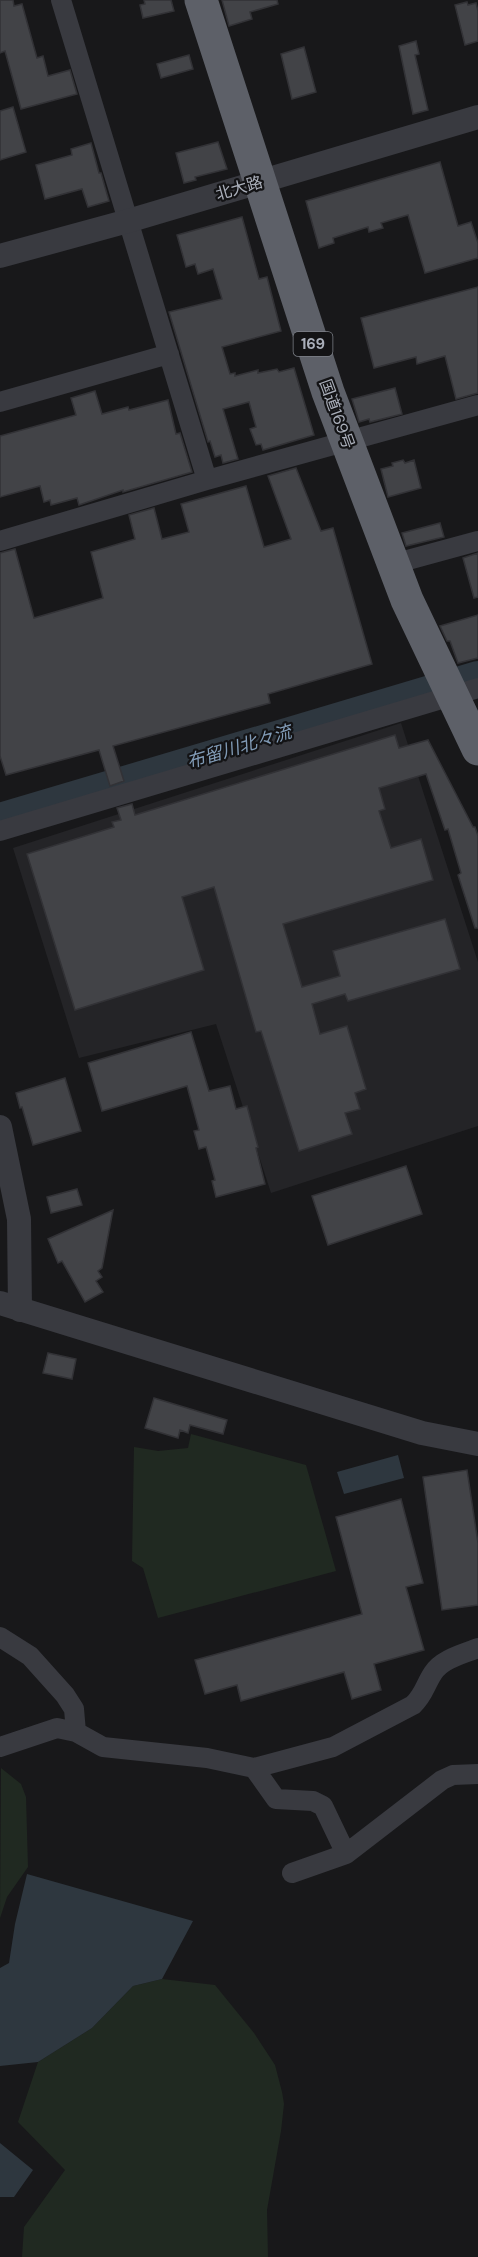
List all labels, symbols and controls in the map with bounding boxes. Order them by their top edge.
street label: 北大路 [213,171,265,205]
road number: 169 [294,332,332,356]
street label: 国道169号 [315,376,359,452]
water label: 布留川北々流 [184,719,297,774]

